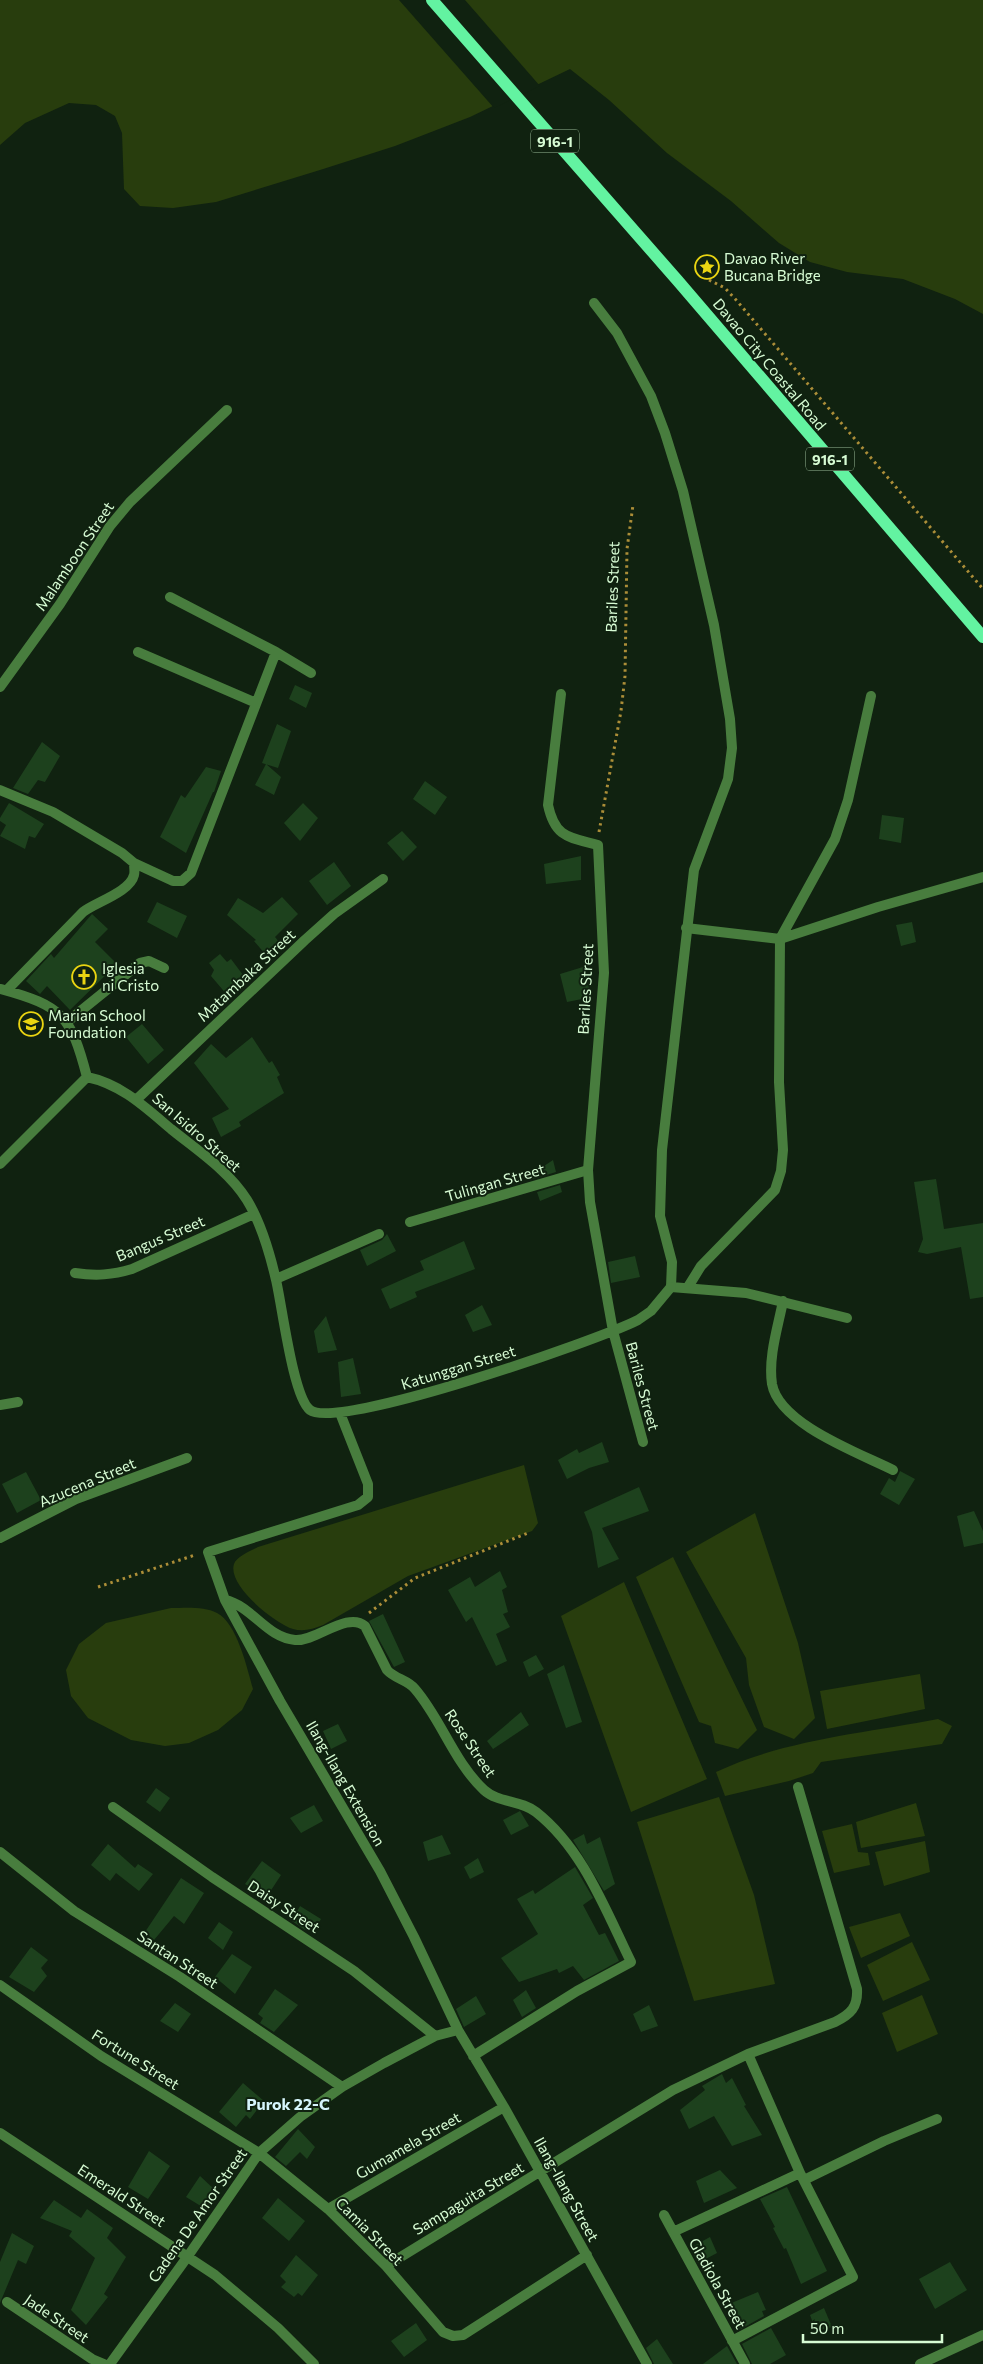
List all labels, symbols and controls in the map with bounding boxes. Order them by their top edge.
road number: 916-1 [531,130,579,152]
place label: Davao River Bucana Bridge [724,249,821,284]
place icon: Davao River Bucana Bridge [694,254,720,280]
street label: Davao City Coastal Road [710,294,830,434]
road number: 916-1 [806,448,854,470]
street label: Malamboon Street [31,498,117,614]
street label: Bariles Street [601,541,623,633]
street label: Matambaka Street [193,925,299,1025]
street label: Bariles Street [574,943,596,1035]
place label: Iglesia ni Cristo [102,959,159,994]
church icon: Iglesia ni Cristo [71,964,97,990]
place label: Marian School Foundation [48,1006,146,1041]
school or university icon: Marian School Foundation [18,1011,44,1037]
street label: San Isidro Street [149,1089,245,1175]
street label: Tulingan Street [443,1159,547,1205]
street label: Bangus Street [113,1211,207,1265]
street label: Bariles Street [623,1340,663,1432]
street label: Katunggan Street [399,1341,517,1393]
street label: Azucena Street [36,1454,138,1510]
street label: Rose Street [442,1705,500,1781]
street label: Ilang-Ilang Extension [303,1717,389,1849]
street label: Daisy Street [245,1876,323,1936]
street label: Santan Street [134,1926,222,1992]
street label: Fortune Street [89,2025,183,2093]
district label: Purok 22-C [246,2094,330,2113]
street label: Gumamela Street [352,2108,464,2182]
street label: Ilang-Ilang Street [531,2134,603,2244]
street label: Cadena De Amor Street [144,2145,250,2285]
street label: Sampaguita Street [409,2158,527,2238]
street label: Emerald Street [75,2160,169,2230]
street label: Camia Street [332,2193,408,2269]
street label: Gladiola Street [686,2234,750,2332]
street label: Jade Street [21,2290,93,2346]
scale bar [803,2312,942,2344]
text: 50 m [810,2319,844,2337]

